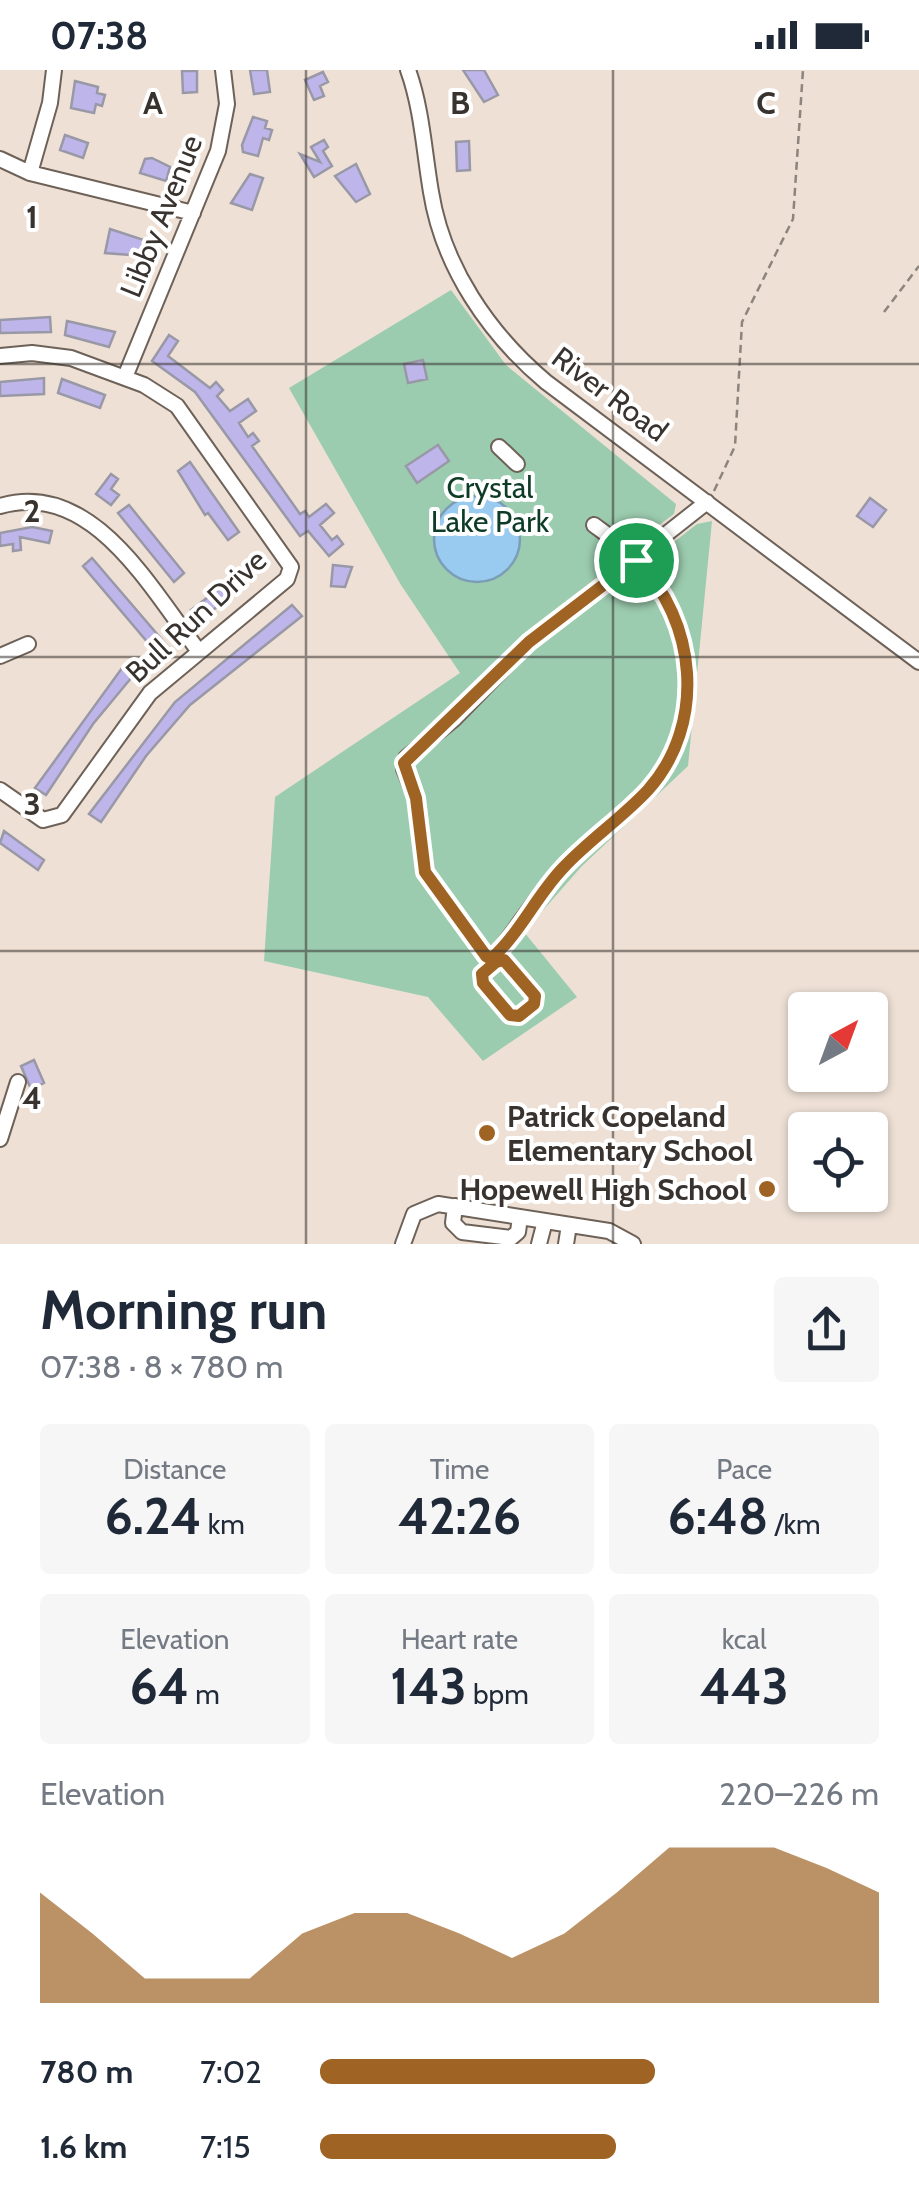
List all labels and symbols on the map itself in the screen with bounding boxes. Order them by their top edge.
text: A [143,83,163,122]
text: B [450,83,470,122]
text: C [756,83,776,122]
street label: Libby Avenue [112,130,210,302]
text: 1 [26,197,38,236]
street label: River Road [545,338,675,450]
park label: Crystal Lake Park [431,469,550,540]
text: 2 [24,491,40,530]
pin [594,518,679,603]
street label: Bull Run Drive [118,542,274,690]
text: 3 [23,784,41,823]
north arrow [788,992,888,1092]
text: 4 [22,1078,42,1117]
place label: Patrick Copeland Elementary School [507,1098,753,1169]
marker: Patrick Copeland Elementary School [476,1122,498,1144]
place label: Hopewell High School [459,1171,747,1208]
marker: Hopewell High School [756,1178,778,1200]

